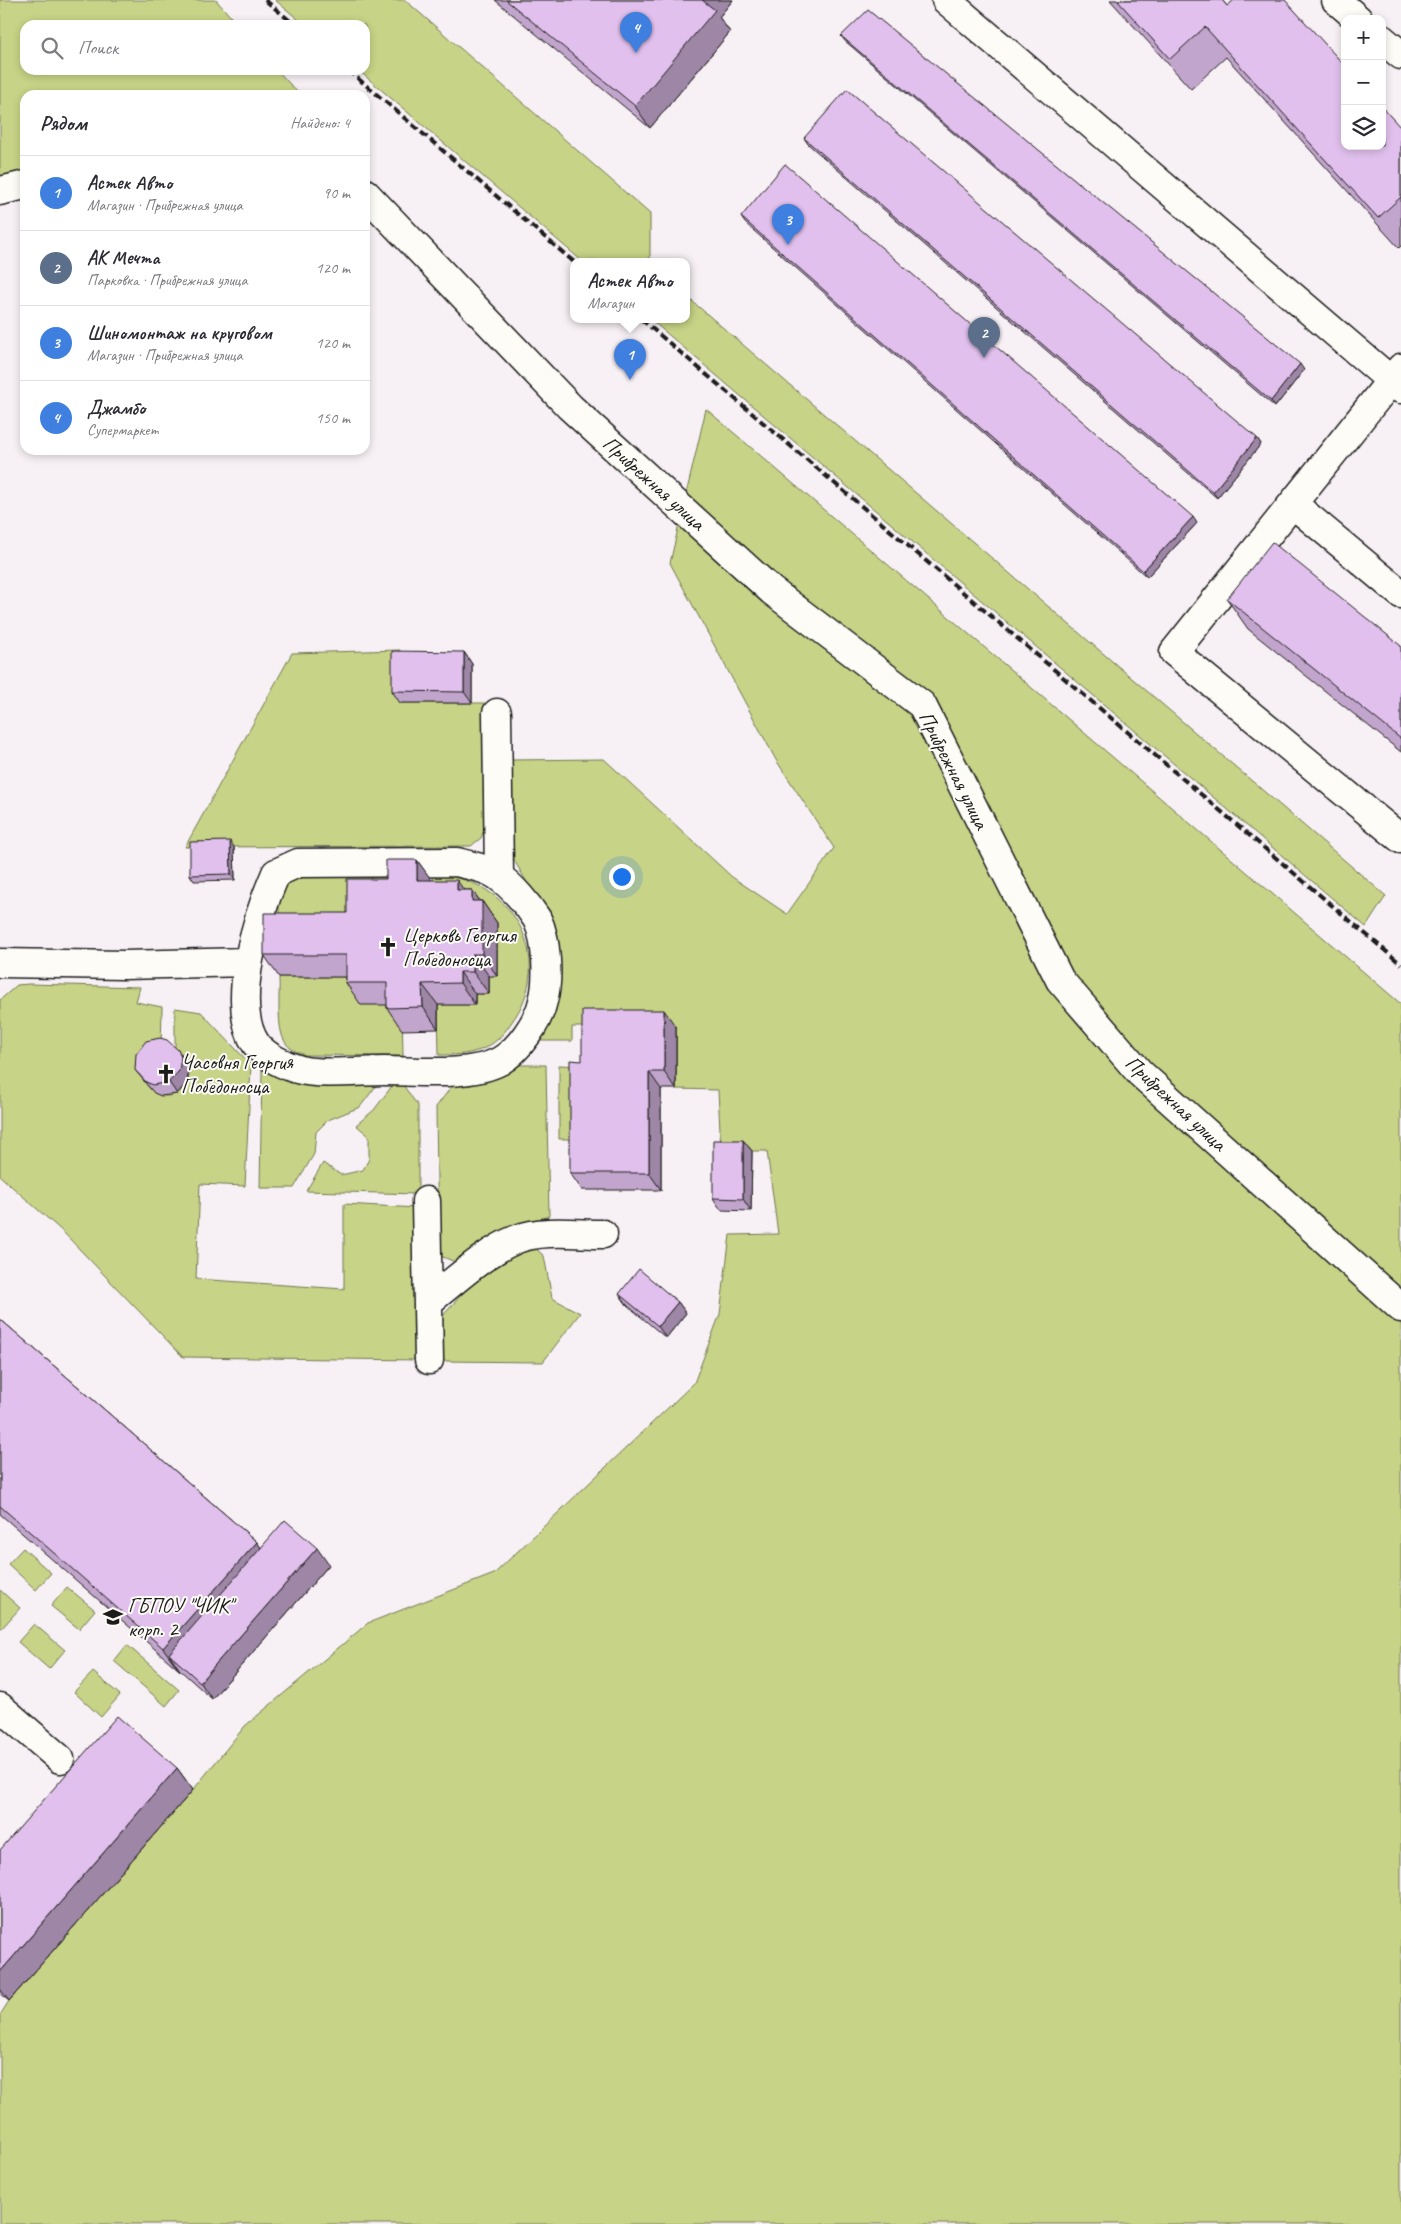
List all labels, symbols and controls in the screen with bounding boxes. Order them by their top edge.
pin: 4 [620,12,652,53]
map controls [1341,15,1386,150]
button: + [1341,15,1386,60]
search box [20,20,370,75]
icon: search [38,34,66,62]
text: Поиск [78,36,118,60]
button: − [1341,60,1386,105]
button: layers [1341,105,1386,150]
text: Рядом [40,110,87,136]
text: Найдено: 4 [290,113,350,133]
text: Астек Авто [87,171,172,195]
text: 1 [52,183,60,203]
text: 90 m [323,183,350,203]
text: Магазин · Прибрежная улица [87,195,243,215]
pin: 3 [772,204,804,245]
text: АК Мечта [87,246,160,270]
text: 2 [52,258,60,278]
text: 120 m [316,258,350,278]
popup [570,258,690,323]
text: Астек Авто [587,269,673,293]
text: Парковка · Прибрежная улица [87,270,247,290]
text: Магазин [587,293,634,313]
pin: 2 [968,317,1000,358]
text: Шиномонтаж на круговом [87,321,272,345]
text: 3 [52,333,60,353]
text: 120 m [316,333,350,353]
pin: 1 [614,339,646,380]
text: Магазин · Прибрежная улица [87,345,243,365]
text: Джамбо [87,396,145,420]
text: 4 [52,408,60,428]
text: 150 m [316,408,350,428]
text: Супермаркет [87,420,158,440]
street label: Прибрежная улица [597,430,712,537]
street label: Прибрежная улица [913,707,996,835]
your location [609,864,635,890]
place label: Церковь Георгия Победоносца [403,922,518,972]
church icon: Церковь Георгия Победоносца [377,936,399,958]
place label: Часовня Георгия Победоносца [181,1049,294,1099]
street label: Прибрежная улица [1120,1050,1233,1158]
church icon: Часовня Георгия Победоносца [155,1063,177,1085]
place label: ГБПОУ "ЧИК" корп. 2 [128,1592,237,1642]
school or university icon: ГБПОУ "ЧИК" корп. 2 [102,1606,124,1628]

